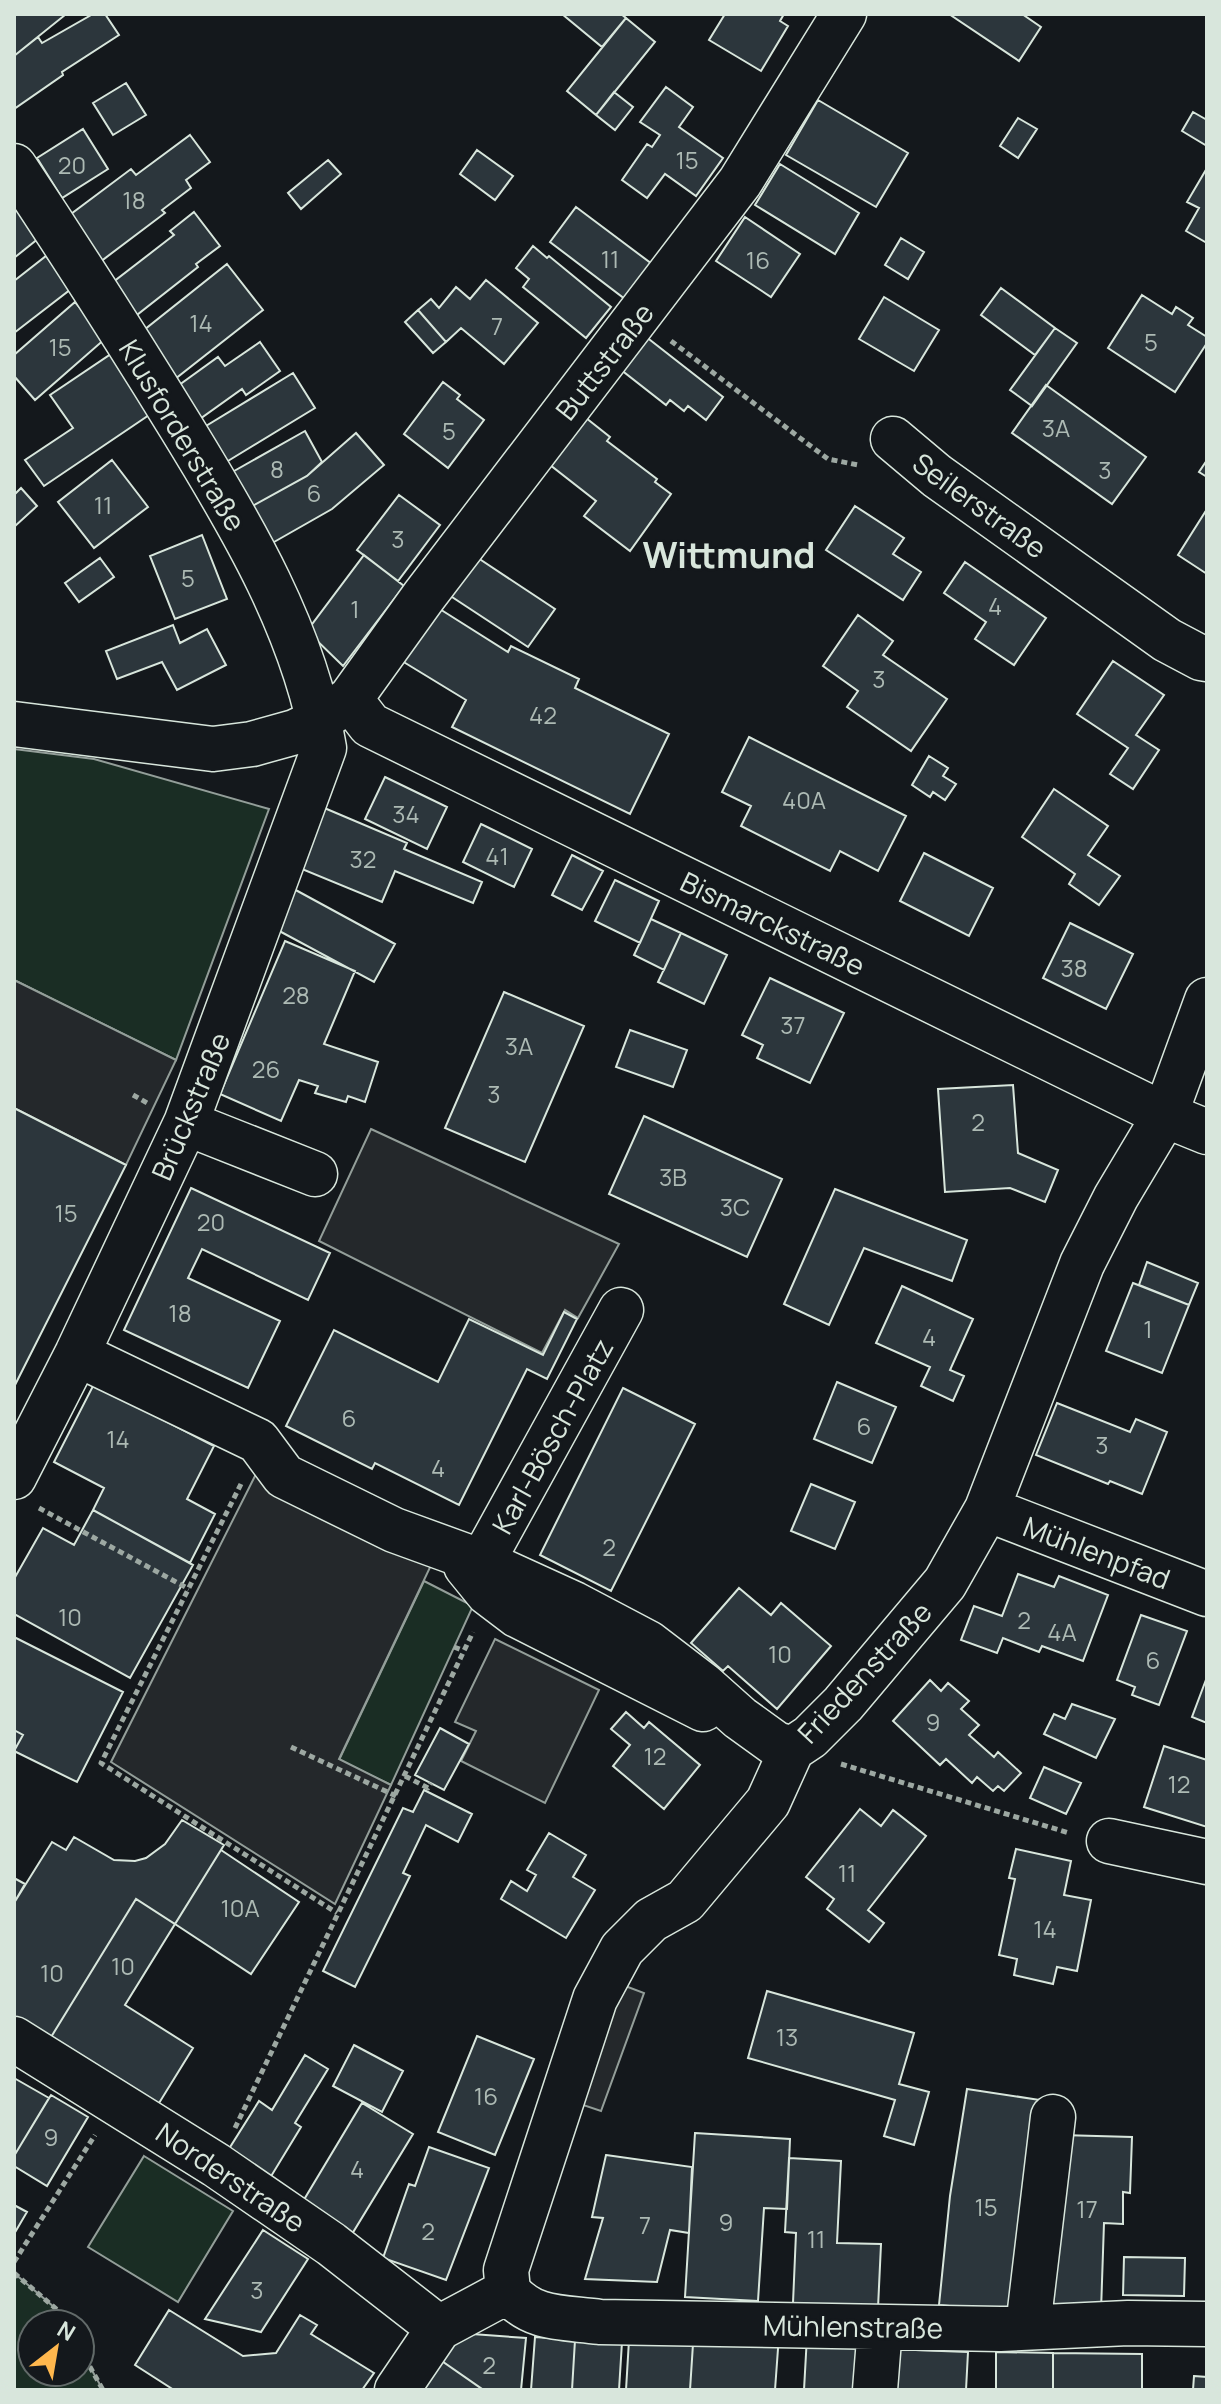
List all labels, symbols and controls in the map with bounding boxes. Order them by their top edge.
house number: 15 [675,143,699,176]
house number: 20 [58,148,86,181]
house number: 18 [122,183,146,216]
house number: 11 [601,242,619,275]
house number: 16 [746,243,770,276]
street label: Buttstraße [546,295,662,427]
house number: 14 [189,306,213,339]
house number: 7 [491,309,503,342]
house number: 5 [1144,325,1158,358]
house number: 15 [48,330,72,363]
street label: Klusforderstraße [111,332,255,538]
house number: 3A [1042,411,1070,444]
house number: 5 [442,414,456,447]
street label: Seilerstraße [905,444,1055,566]
house number: 8 [270,452,284,485]
house number: 3 [1098,453,1112,486]
house number: 6 [307,476,321,509]
house number: 11 [94,488,112,521]
house number: 3 [391,522,405,555]
district label: Wittmund [643,530,815,579]
house number: 5 [181,561,195,594]
house number: 4 [988,589,1002,622]
house number: 1 [350,592,360,625]
house number: 3 [872,662,886,695]
house number: 42 [529,698,557,731]
house number: 40A [782,783,826,816]
house number: 34 [392,797,420,830]
house number: 41 [485,839,509,872]
house number: 32 [350,842,376,875]
street label: Bismarckstraße [674,862,872,984]
house number: 38 [1060,951,1088,984]
house number: 28 [282,978,310,1011]
house number: 37 [780,1008,806,1041]
street label: Brückstraße [142,1026,238,1186]
house number: 3A [505,1029,533,1062]
house number: 26 [252,1052,280,1085]
house number: 3 [487,1077,501,1110]
house number: 2 [971,1105,985,1138]
house number: 3B [659,1160,687,1193]
house number: 3C [720,1190,750,1223]
house number: 15 [54,1196,78,1229]
house number: 20 [197,1205,225,1238]
house number: 18 [168,1296,192,1329]
house number: 1 [1143,1312,1153,1345]
house number: 4 [922,1320,936,1353]
street label: Karl-Bösch-Platz [483,1332,621,1540]
house number: 6 [342,1401,356,1434]
house number: 6 [857,1409,871,1442]
house number: 14 [106,1422,130,1455]
house number: 3 [1095,1428,1109,1461]
house number: 4 [431,1451,445,1484]
street label: Mühlenpfad [1018,1507,1176,1597]
house number: 2 [602,1530,616,1563]
street label: Friedenstraße [789,1593,939,1751]
house number: 10 [58,1600,82,1633]
house number: 2 [1017,1603,1031,1636]
house number: 4A [1047,1615,1077,1648]
house number: 10 [768,1637,792,1670]
house number: 6 [1146,1643,1160,1676]
house number: 9 [926,1705,940,1738]
house number: 12 [643,1739,667,1772]
house number: 12 [1167,1767,1191,1800]
house number: 11 [838,1856,856,1889]
house number: 10A [220,1891,260,1924]
house number: 14 [1033,1912,1057,1945]
house number: 10 [111,1949,135,1982]
house number: 10 [40,1956,64,1989]
house number: 13 [776,2020,798,2053]
house number: 16 [474,2079,498,2112]
street label: Norderstraße [149,2113,313,2241]
house number: 9 [44,2120,58,2153]
house number: 4 [350,2152,364,2185]
house number: 15 [974,2190,998,2223]
house number: 17 [1076,2192,1098,2225]
house number: 9 [719,2205,733,2238]
house number: 7 [639,2208,651,2241]
house number: 2 [421,2214,435,2247]
house number: 11 [807,2222,825,2255]
house number: 3 [250,2273,264,2306]
street label: Mühlenstraße [763,2305,943,2347]
north arrow [16,2308,96,2388]
text: N [52,2314,81,2348]
house number: 2 [482,2348,496,2381]

